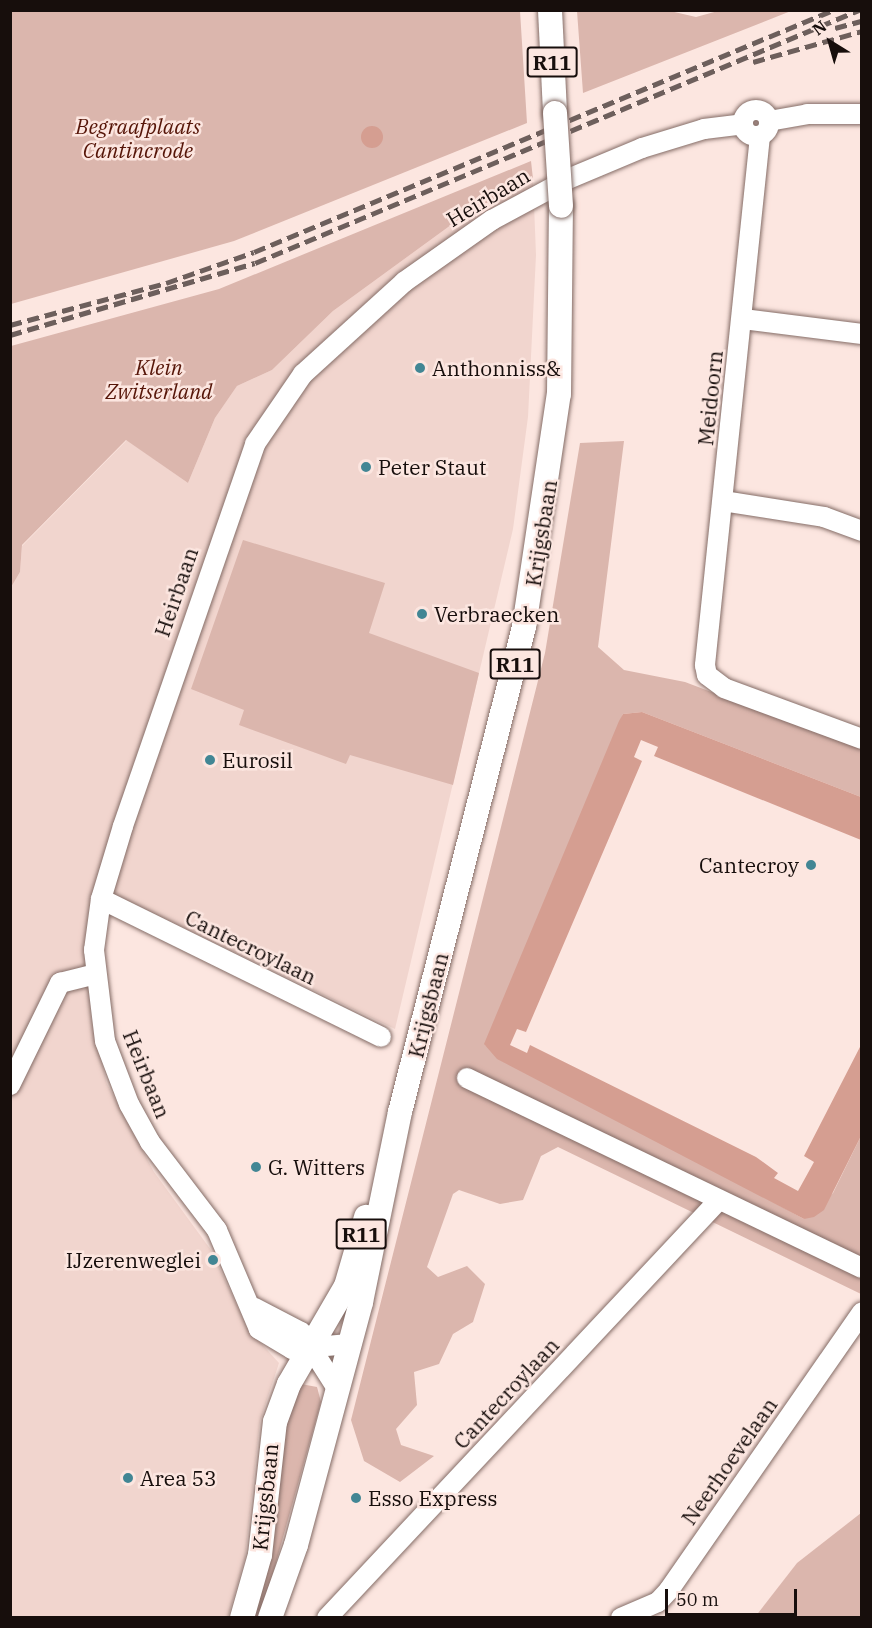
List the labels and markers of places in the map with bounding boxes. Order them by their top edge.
place label: Anthonniss& [432,355,561,381]
marker: Anthonniss& [413,361,427,375]
place label: Peter Staut [378,454,486,480]
marker: Peter Staut [359,460,373,474]
place label: Verbraecken [434,601,559,627]
marker: Verbraecken [415,607,429,621]
place label: Eurosil [222,747,293,773]
marker: Eurosil [203,753,217,767]
place label: Cantecroy [699,852,799,878]
marker: Cantecroy [804,858,818,872]
place label: G. Witters [268,1154,365,1180]
marker: G. Witters [249,1160,263,1174]
place label: IJzerenweglei [66,1247,201,1273]
marker: IJzerenweglei [206,1253,220,1267]
place label: Area 53 [140,1465,217,1491]
marker: Area 53 [121,1471,135,1485]
place label: Esso Express [368,1485,498,1511]
marker: Esso Express [349,1491,363,1505]

